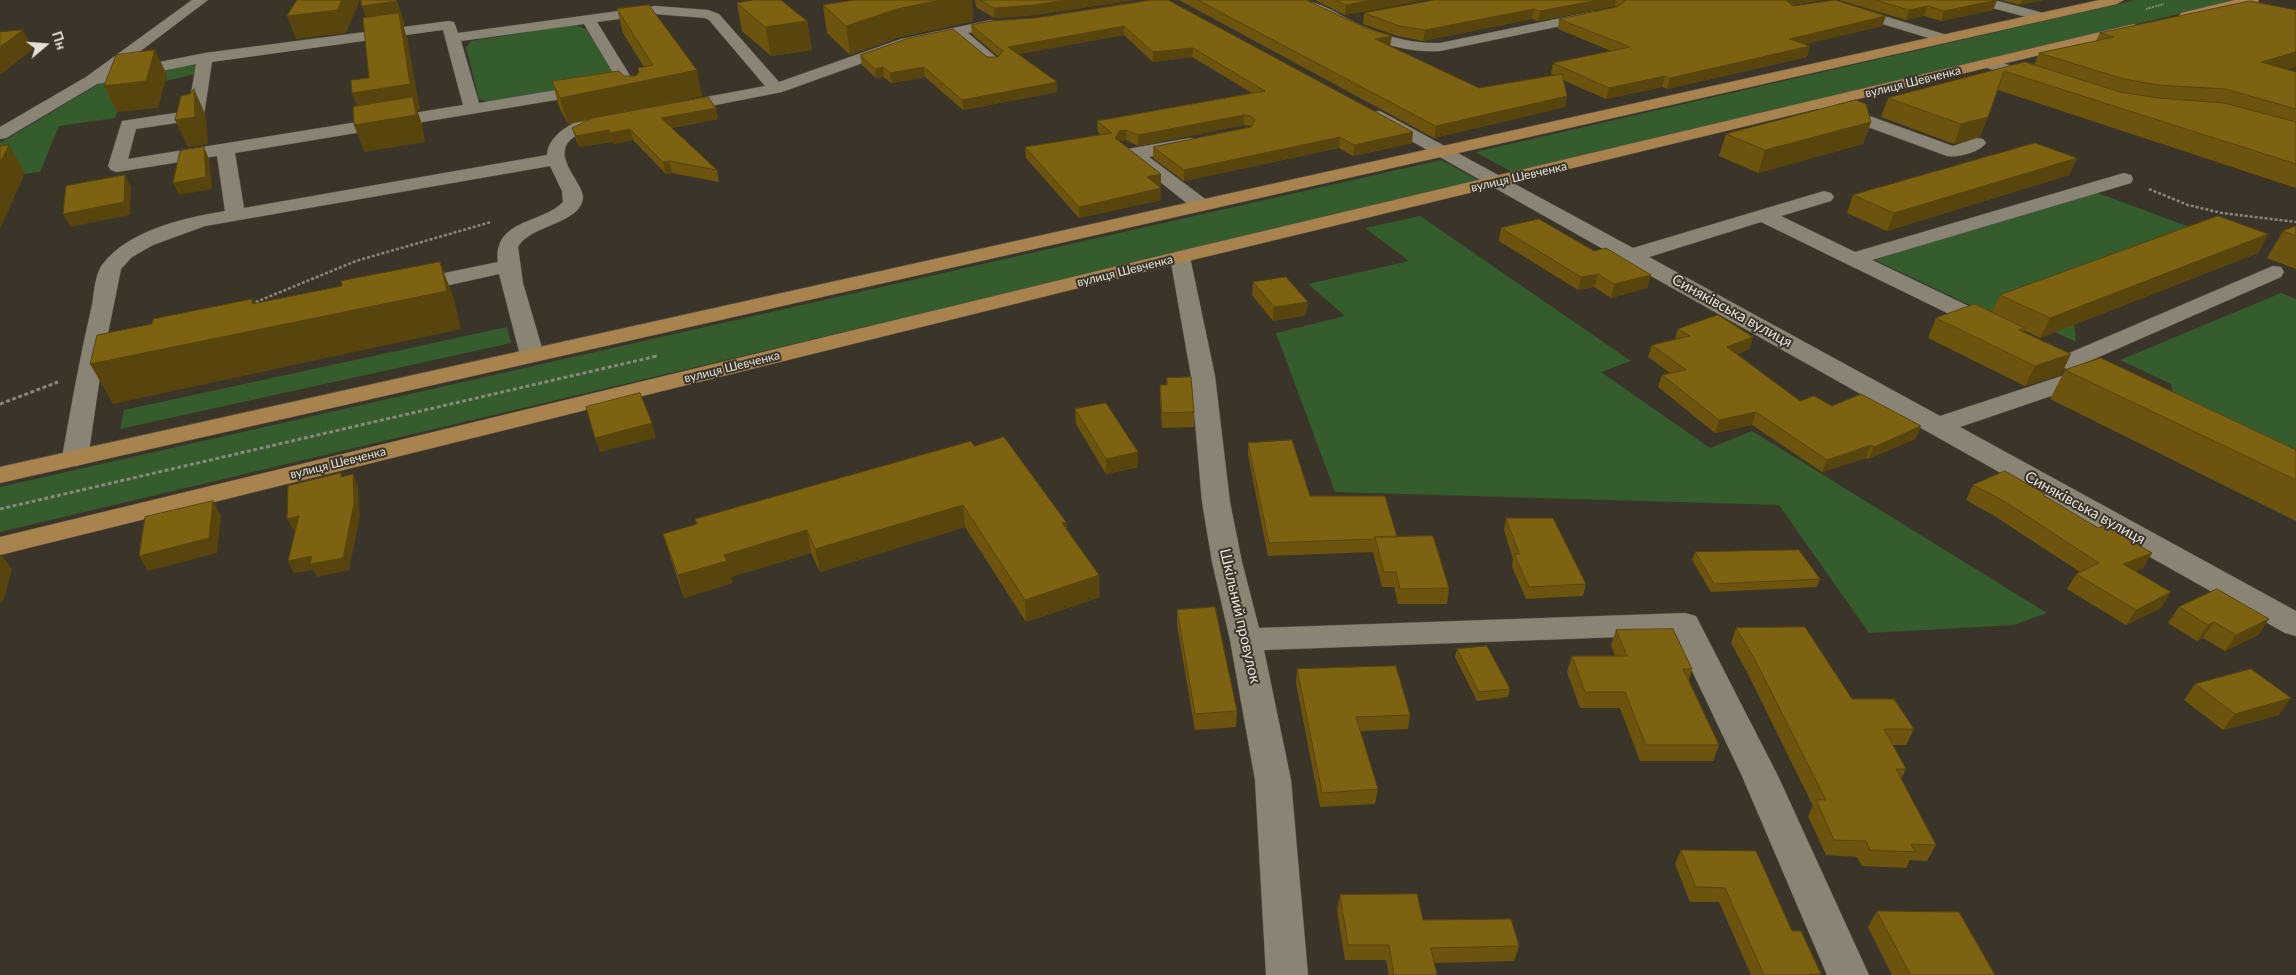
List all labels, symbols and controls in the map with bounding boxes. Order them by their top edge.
north arrow [20,20,70,70]
text: Пн [49,29,71,52]
street label: вулиця Шевченка [1864,63,1962,101]
street label: вулиця Шевченка [1470,159,1568,195]
street label: вулиця Шевченка [1076,252,1174,290]
street label: Синяківська вулиця [1669,270,1795,352]
street label: вулиця Шевченка [683,348,781,386]
street label: вулиця Шевченка [289,444,387,482]
street label: Синяківська вулиця [2022,467,2148,549]
street label: Шкільний провулок [1216,547,1264,685]

